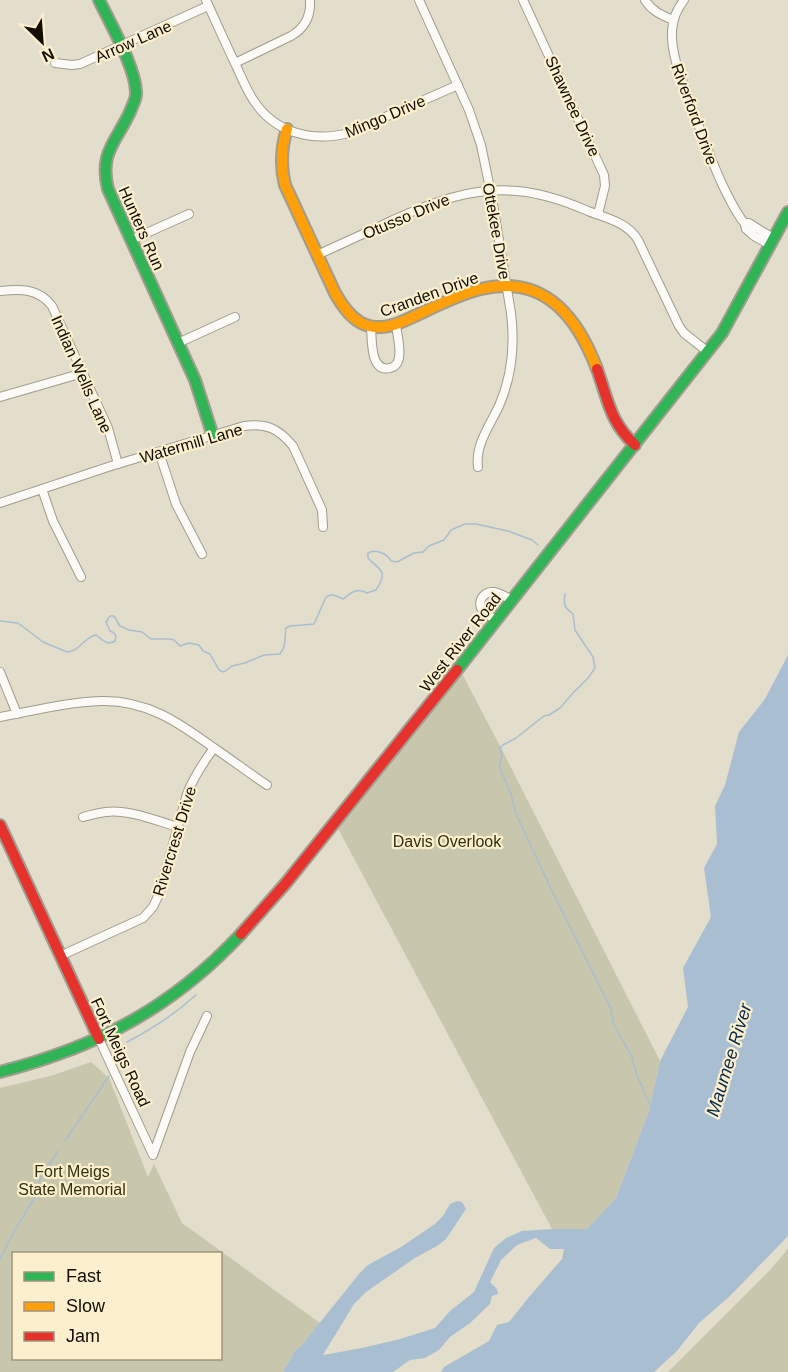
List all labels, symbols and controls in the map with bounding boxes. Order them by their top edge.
north arrow [12,12,72,72]
street label: Arrow Lane [92,17,174,66]
text: N [39,45,57,65]
street label: Shawnee Drive [542,53,603,159]
street label: Riverford Drive [668,61,721,167]
street label: Mingo Drive [343,92,428,141]
street label: Ottekee Drive [480,181,513,281]
street label: Hunters Run [116,184,168,273]
street label: Otusso Drive [360,191,452,242]
street label: Cranden Drive [378,269,481,320]
street label: Indian Wells Lane [48,313,115,436]
street label: Watermill Lane [138,421,245,466]
street label: West River Road [417,590,504,695]
street label: Rivercrest Drive [150,784,199,898]
park label: Davis Overlook [393,833,502,850]
street label: Fort Meigs Road [88,995,153,1109]
water label: Maumee River [702,1000,756,1119]
park label: Fort Meigs State Memorial [18,1163,126,1198]
legend [12,1252,222,1360]
text: Fast [66,1266,101,1286]
text: Slow [66,1296,106,1316]
text: Jam [66,1326,100,1346]

